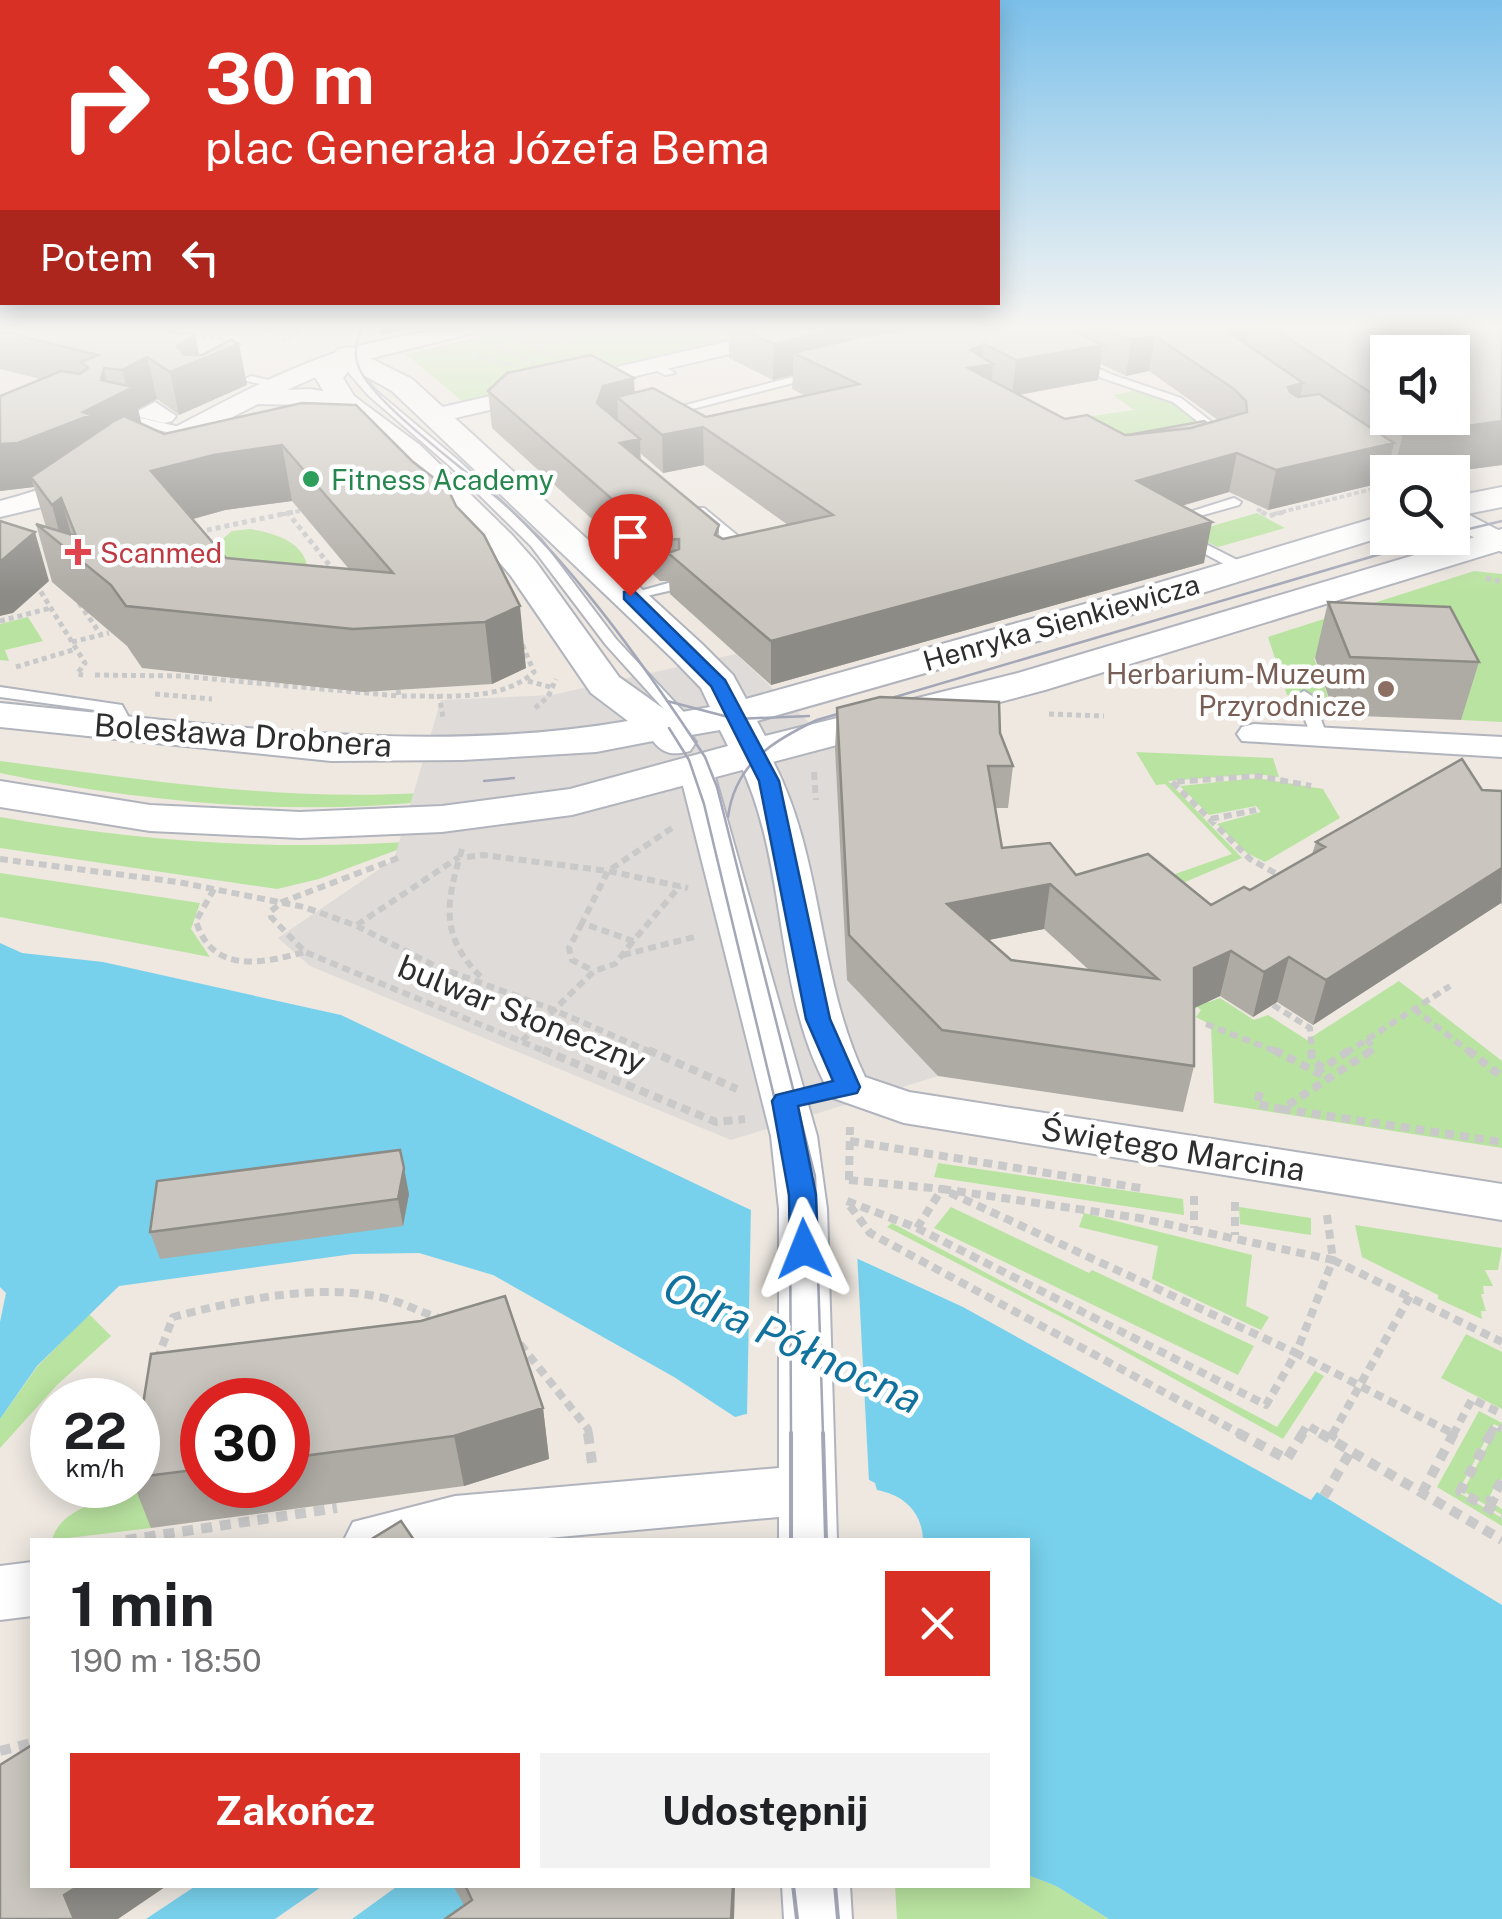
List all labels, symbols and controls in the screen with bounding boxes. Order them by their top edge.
text: 30 m [205,37,375,120]
icon: right [40,40,170,170]
text: plac Generała Józefa Bema [205,121,770,174]
icon: left [173,230,228,285]
text: Potem [40,235,153,280]
map controls [1370,335,1470,555]
button: sound [1370,335,1470,435]
button: search [1370,455,1470,555]
place label: Fitness Academy [331,463,554,496]
marker: Fitness Academy [300,468,322,490]
pin [588,494,673,597]
icon: arrive [603,509,658,564]
place label: Scanmed [100,536,222,569]
marker: Scanmed [65,539,91,565]
street label: Henryka Sienkiewicza [919,567,1203,677]
place label: Herbarium-Muzeum Przyrodnicze [1106,657,1366,722]
marker: Herbarium-Muzeum Przyrodnicze [1375,678,1397,700]
street label: Bolesława Drobnera [93,706,393,764]
street label: bulwar Słoneczny [393,947,651,1081]
street label: Świętego Marcina [1038,1109,1308,1188]
position arrow [752,1197,856,1301]
water label: Odra Północna [656,1261,930,1423]
speed limit sign: 30 [180,1378,310,1508]
text: 22 [63,1401,127,1460]
text: km/h [66,1453,124,1483]
text: 1 min [70,1569,215,1640]
button: close [885,1571,990,1676]
text: 190 m · 18:50 [70,1642,262,1679]
button: Zakończ [70,1753,520,1868]
button: Udostępnij [540,1753,990,1868]

